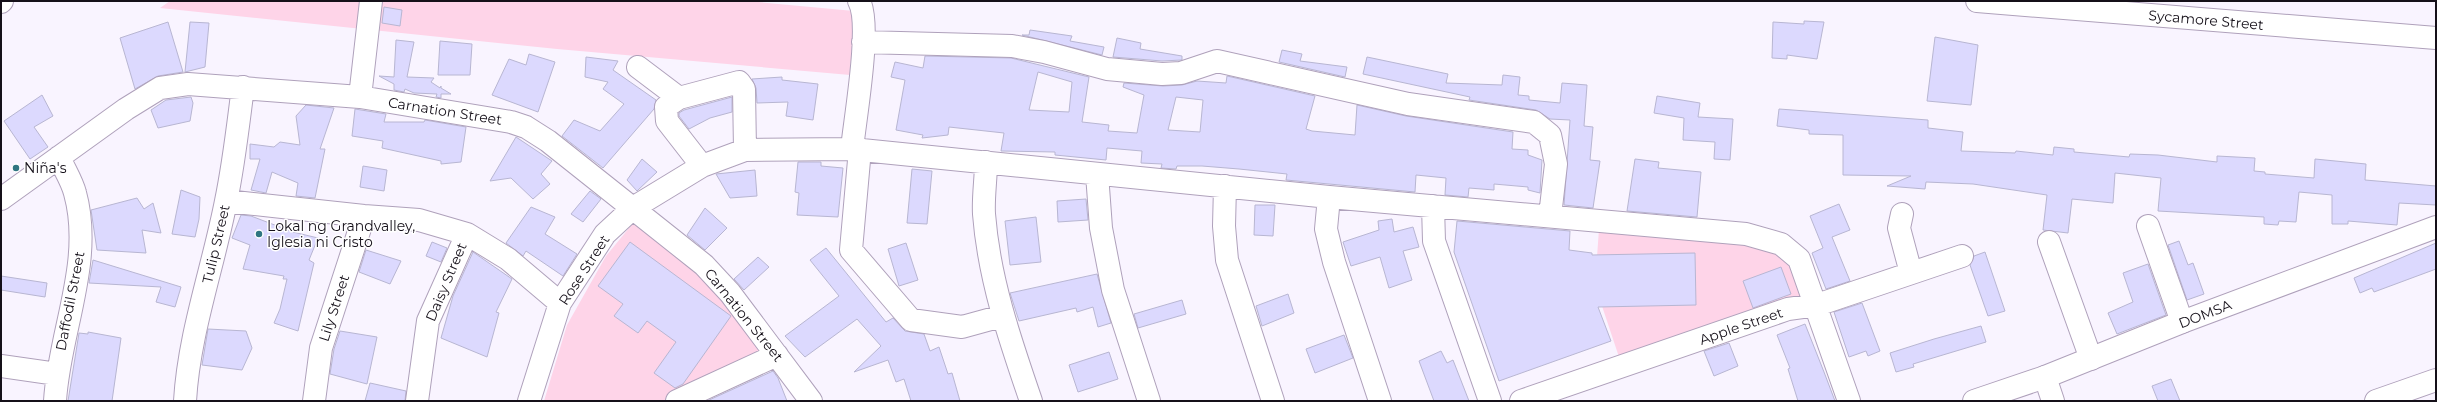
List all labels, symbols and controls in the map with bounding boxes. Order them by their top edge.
street label: Sycamore Street [2148,6,2265,34]
street label: Carnation Street [387,93,504,129]
place label: Niña's [24,159,67,177]
marker: Niña's [11,163,21,173]
street label: Tulip Street [198,203,234,285]
place label: Lokal ng Grandvalley, Iglesia ni Cristo [267,217,415,251]
marker: Lokal ng Grandvalley, Iglesia ni Cristo [254,229,264,239]
street label: Rose Street [555,231,614,309]
street label: Daisy Street [421,240,471,324]
street label: Daffodil Street [52,249,89,352]
street label: Carnation Street [701,265,787,366]
street label: Lily Street [315,272,353,344]
street label: DOMSA [2176,295,2235,332]
street label: Apple Street [1697,303,1785,349]

